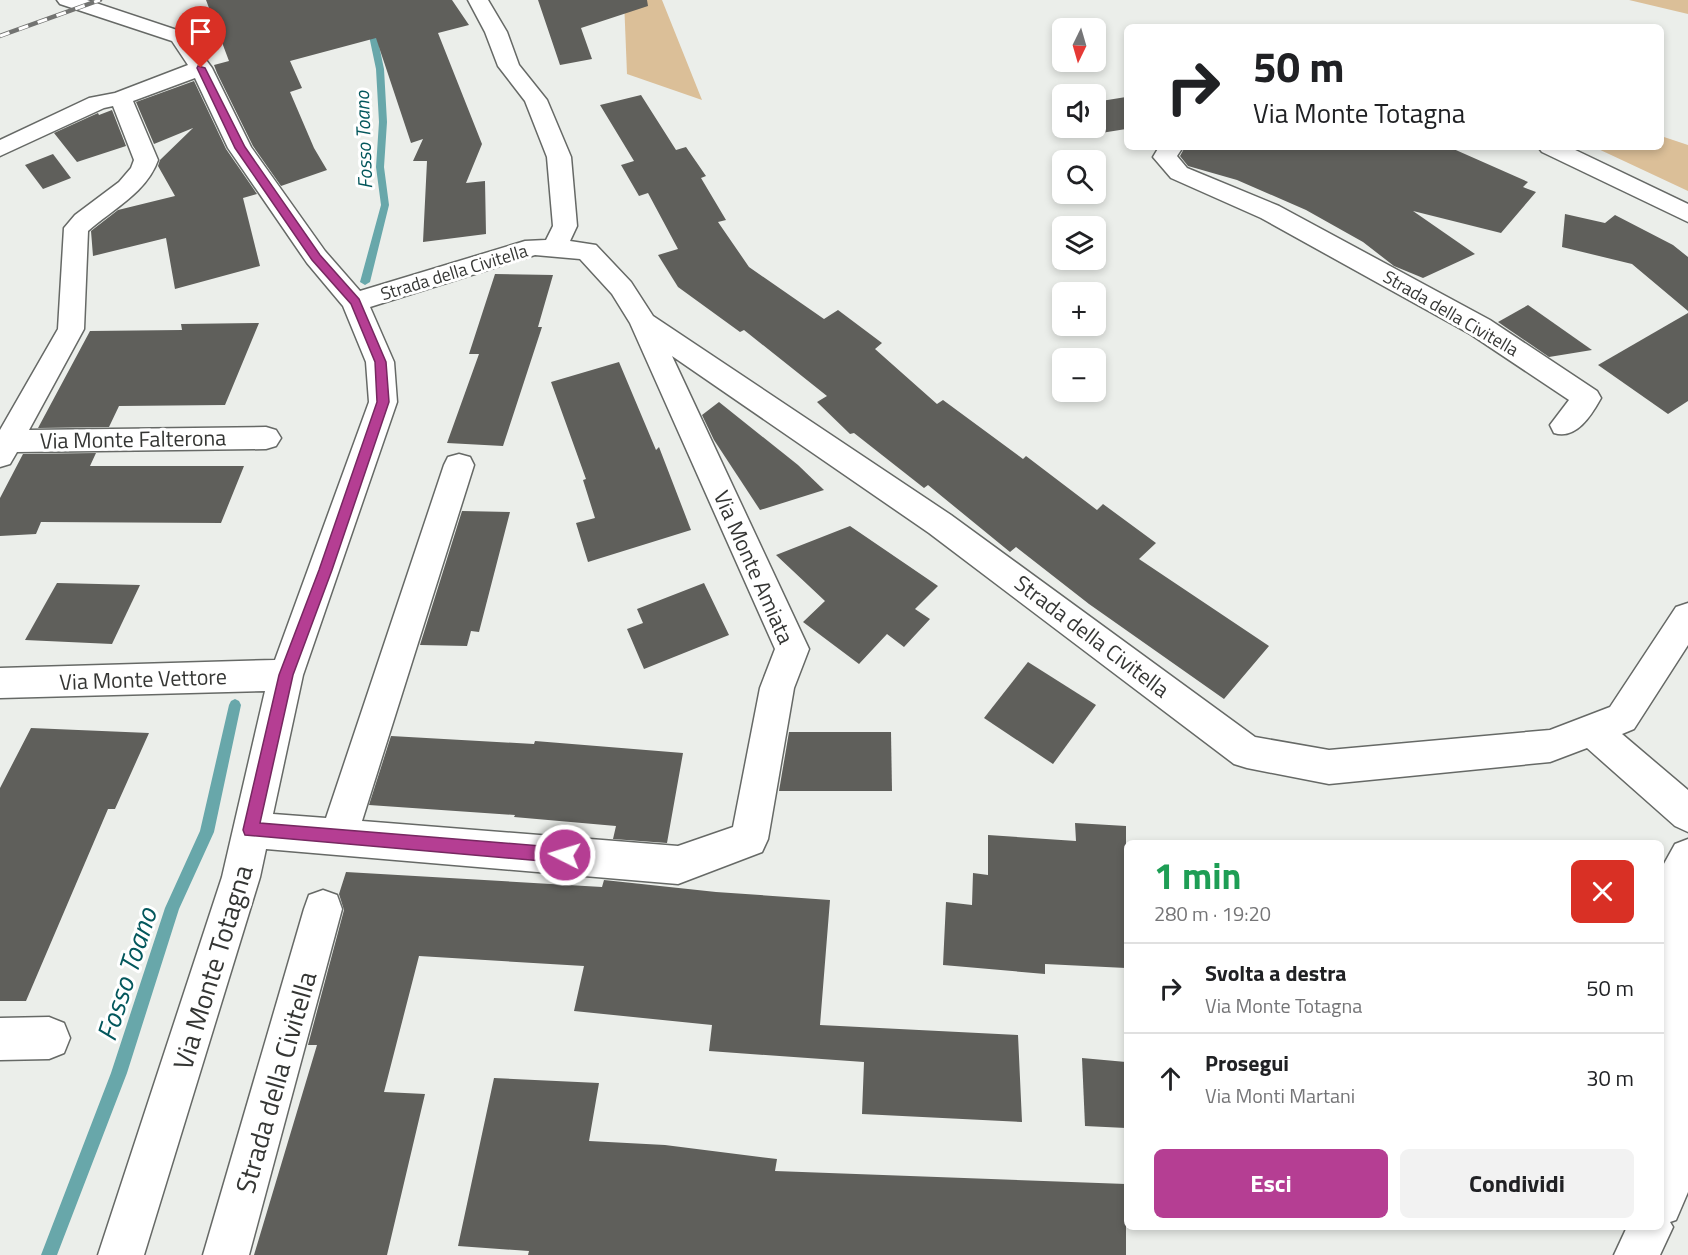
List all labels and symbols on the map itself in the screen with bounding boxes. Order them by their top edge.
pin [175,6,226,68]
north arrow [1052,18,1106,72]
water label: Fosso Toano [346,89,380,190]
street label: Strada della Civitella [377,237,531,307]
street label: Strada della Civitella [1378,263,1524,363]
street label: Via Monte Falterona [39,420,227,458]
street label: Via Monte Amiata [705,485,803,649]
street label: Strada della Civitella [1007,566,1177,706]
street label: Via Monte Vettore [59,659,227,699]
position arrow [533,823,597,887]
street label: Via Monte Totagna [161,859,263,1074]
water label: Fosso Toano [84,901,168,1046]
street label: Strada della Civitella [224,966,326,1198]

